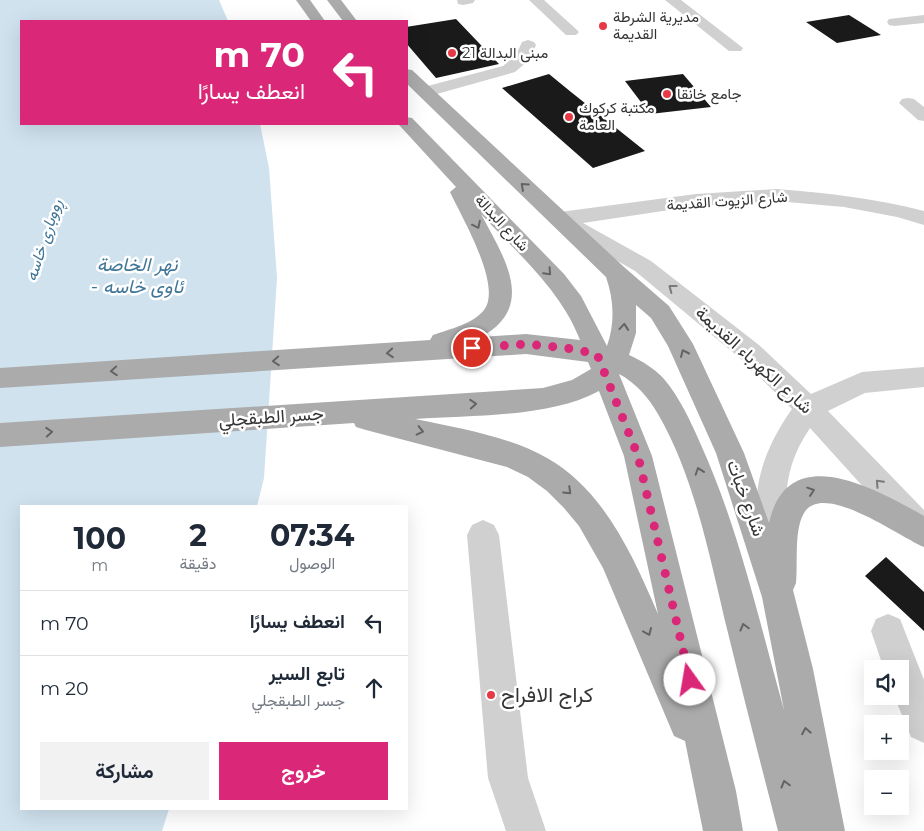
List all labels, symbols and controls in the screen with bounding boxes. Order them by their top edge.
place label: مديرية الشرطة القديمة [613,7,699,43]
marker: مديرية الشرطة القديمة [597,20,609,32]
text: 70 m [214,33,305,76]
icon: left [323,40,388,105]
place label: مبنى البدالة 21 [462,43,548,63]
marker: مبنى البدالة 21 [446,47,458,59]
text: انعطف يسارًا [198,78,305,105]
place label: جامع خانقا [677,84,742,105]
marker: جامع خانقا [661,88,673,100]
place label: مكتبة كركوك العامة [579,98,655,134]
marker: مكتبة كركوك العامة [563,111,575,123]
one-way arrow [520,183,529,192]
street label: شارع الزيوت القديمة [666,187,788,216]
street label: شارع البدالة [470,190,534,256]
water label: ڕووباری خاسە [21,196,70,285]
one-way arrow [471,220,481,229]
water label: نهر الخاصة - ئاوی خاسە [91,253,185,298]
one-way arrow [542,266,551,275]
one-way arrow [668,285,678,294]
street label: شارع الكهرباء القديمة [690,302,817,419]
one-way arrow [618,323,629,331]
pin [451,327,493,369]
icon: arrive [458,334,486,362]
one-way arrow [386,348,394,359]
one-way arrow [680,349,691,358]
one-way arrow [272,356,280,367]
one-way arrow [110,366,118,377]
one-way arrow [469,398,477,409]
street label: جسر الطبقجلي [218,402,325,436]
one-way arrow [415,425,424,436]
one-way arrow [45,426,53,437]
street label: شارع خبات [721,457,770,540]
one-way arrow [694,467,704,476]
one-way arrow [876,480,885,489]
one-way arrow [562,486,571,495]
one-way arrow [806,486,814,496]
text: 2 [189,517,207,554]
text: 07:34 [270,517,355,554]
text: 100 [74,520,126,557]
text: دقيقة [179,554,217,573]
text: الوصول [289,554,335,573]
text: m [91,556,108,575]
icon: left [360,609,388,637]
text: انعطف يسارًا [250,610,345,633]
text: 70 m [40,612,89,635]
one-way arrow [739,622,750,631]
one-way arrow [641,627,652,636]
position arrow [663,653,715,705]
map controls [864,660,909,815]
button: sound [864,660,909,705]
text: تابع السير [269,662,345,685]
icon: ahead [360,674,388,702]
text: 20 m [40,677,89,700]
place label: كراج الافراح [501,682,593,709]
marker: كراج الافراح [485,689,497,701]
text: جسر الطبقجلي [251,691,345,710]
button: + [864,715,909,760]
one-way arrow [802,727,812,736]
button: مشاركة [40,742,209,800]
button: خروج [219,742,388,800]
button: − [864,770,909,815]
one-way arrow [780,779,791,788]

